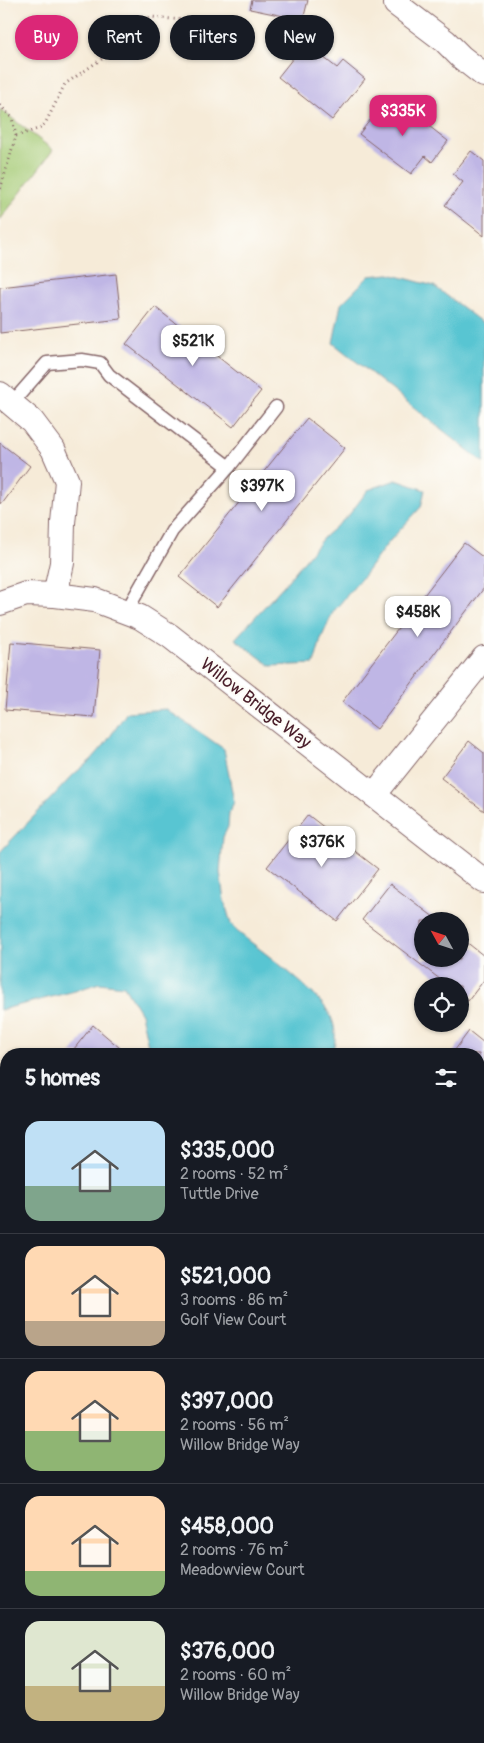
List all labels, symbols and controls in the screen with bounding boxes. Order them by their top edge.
chip: Buy [15,15,78,60]
chip: Rent [88,15,160,60]
chip: Filters [170,15,255,60]
chip: New [265,15,334,60]
pin: $335K [368,94,438,137]
text: $335K [381,101,425,121]
pin: $521K [158,324,228,367]
text: $521K [172,331,214,351]
pin: $397K [227,470,297,512]
text: $397K [240,476,284,496]
pin: $458K [383,596,453,638]
text: $458K [396,602,440,622]
street label: Willow Bridge Way [196,653,316,754]
pin: $376K [287,826,357,868]
text: $376K [299,832,345,852]
north arrow [414,912,469,968]
map controls [414,912,469,1032]
button: locate [414,977,469,1032]
icon: filters [432,1064,460,1092]
text: 5 homes [25,1065,100,1092]
text: $335,000 [180,1137,275,1164]
icon: home [65,1141,125,1201]
text: 2 rooms · 52 m² [180,1164,289,1184]
text: Tuttle Drive [180,1184,259,1204]
text: $521,000 [180,1263,271,1290]
icon: home [65,1266,125,1326]
text: 3 rooms · 86 m² [180,1290,288,1310]
text: Golf View Court [180,1310,286,1330]
text: $397,000 [180,1388,273,1415]
icon: home [65,1391,125,1451]
text: 2 rooms · 56 m² [180,1415,289,1435]
text: Willow Bridge Way [180,1435,300,1455]
text: $458,000 [180,1513,274,1540]
icon: home [65,1516,125,1576]
text: 2 rooms · 76 m² [180,1540,289,1560]
text: Meadowview Court [180,1560,304,1580]
text: $376,000 [180,1638,275,1665]
icon: home [65,1641,125,1701]
text: 2 rooms · 60 m² [180,1665,291,1685]
text: Willow Bridge Way [180,1685,300,1705]

